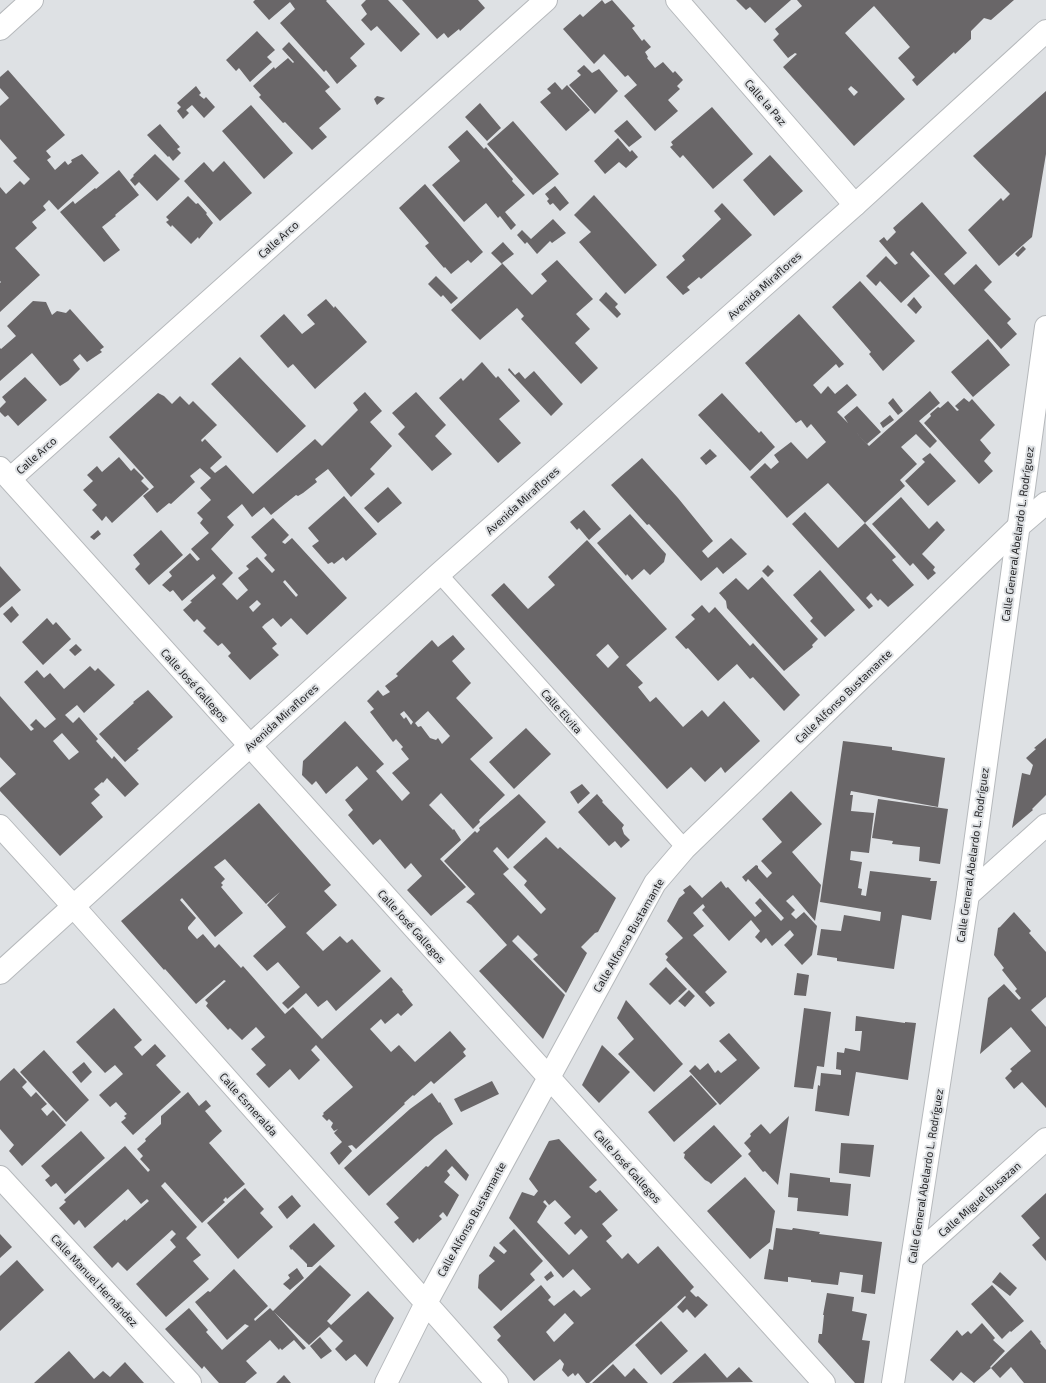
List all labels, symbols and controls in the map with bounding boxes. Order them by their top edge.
street label: Calle la Paz [742,76,790,128]
street label: Calle Arco [255,218,301,260]
street label: Avenida Miraflores [725,248,804,321]
street label: Calle Arco [13,434,59,476]
street label: Calle General Abelardo L. Rodríguez [998,445,1036,622]
street label: Avenida Miraflores [483,463,562,536]
street label: Calle José Gallegos [159,646,232,725]
street label: Calle Alfonso Bustamante [792,646,894,746]
street label: Avenida Miraflores [242,680,321,753]
street label: Calle Elvita [539,686,585,736]
street label: Calle General Abelardo L. Rodríguez [953,766,991,943]
street label: Calle Alfonso Bustamante [590,876,666,994]
street label: Calle José Gallegos [376,887,449,966]
street label: Calle Esmeralda [217,1070,281,1138]
street label: Calle General Abelardo L. Rodríguez [905,1087,945,1264]
street label: Calle José Gallegos [592,1127,665,1206]
street label: Calle Alfonso Bustamante [434,1159,508,1279]
street label: Calle Miguel Busazan [935,1159,1023,1239]
street label: Calle Manuel Hernández [49,1231,141,1329]

